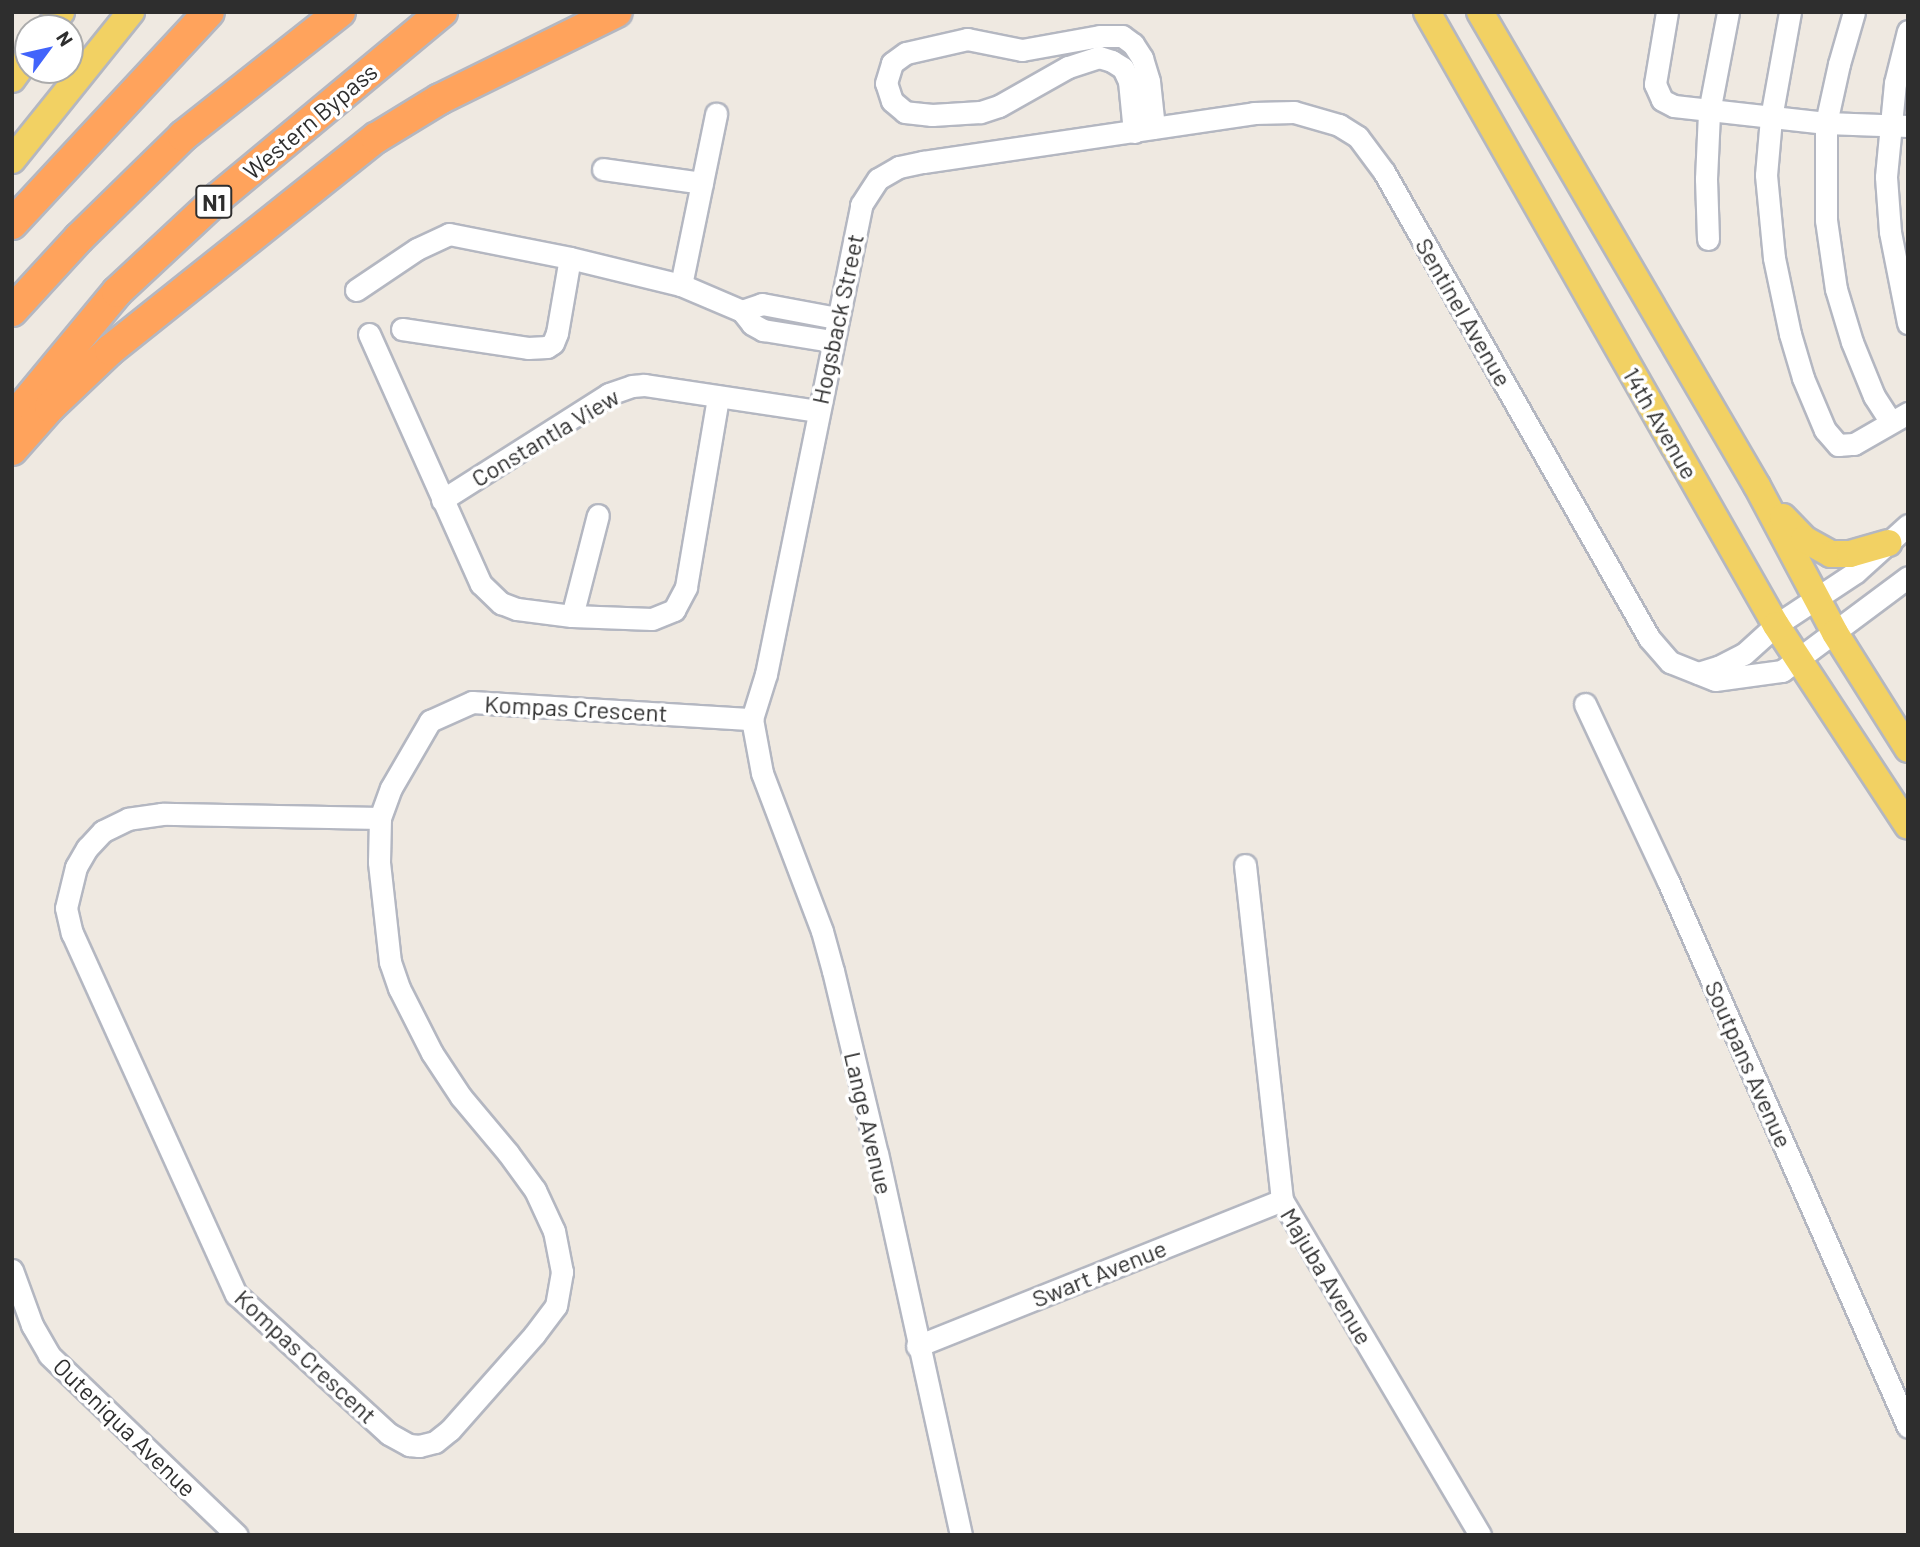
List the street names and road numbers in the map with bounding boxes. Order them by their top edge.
street label: Western Bypass [237,57,383,185]
road number: N1 [195,182,233,222]
street label: Hogsback Street [805,231,869,407]
street label: Sentinel Avenue [1410,233,1518,391]
street label: 14th Avenue [1617,362,1705,484]
street label: Constantla View [466,382,624,492]
street label: Kompas Crescent [484,689,668,727]
street label: Soutpans Avenue [1699,976,1799,1152]
street label: Lange Avenue [839,1049,899,1197]
street label: Majuba Avenue [1275,1202,1379,1350]
street label: Swart Avenue [1028,1233,1170,1313]
street label: Kompas Crescent [229,1283,383,1429]
street label: Outeniqua Avenue [48,1352,202,1502]

